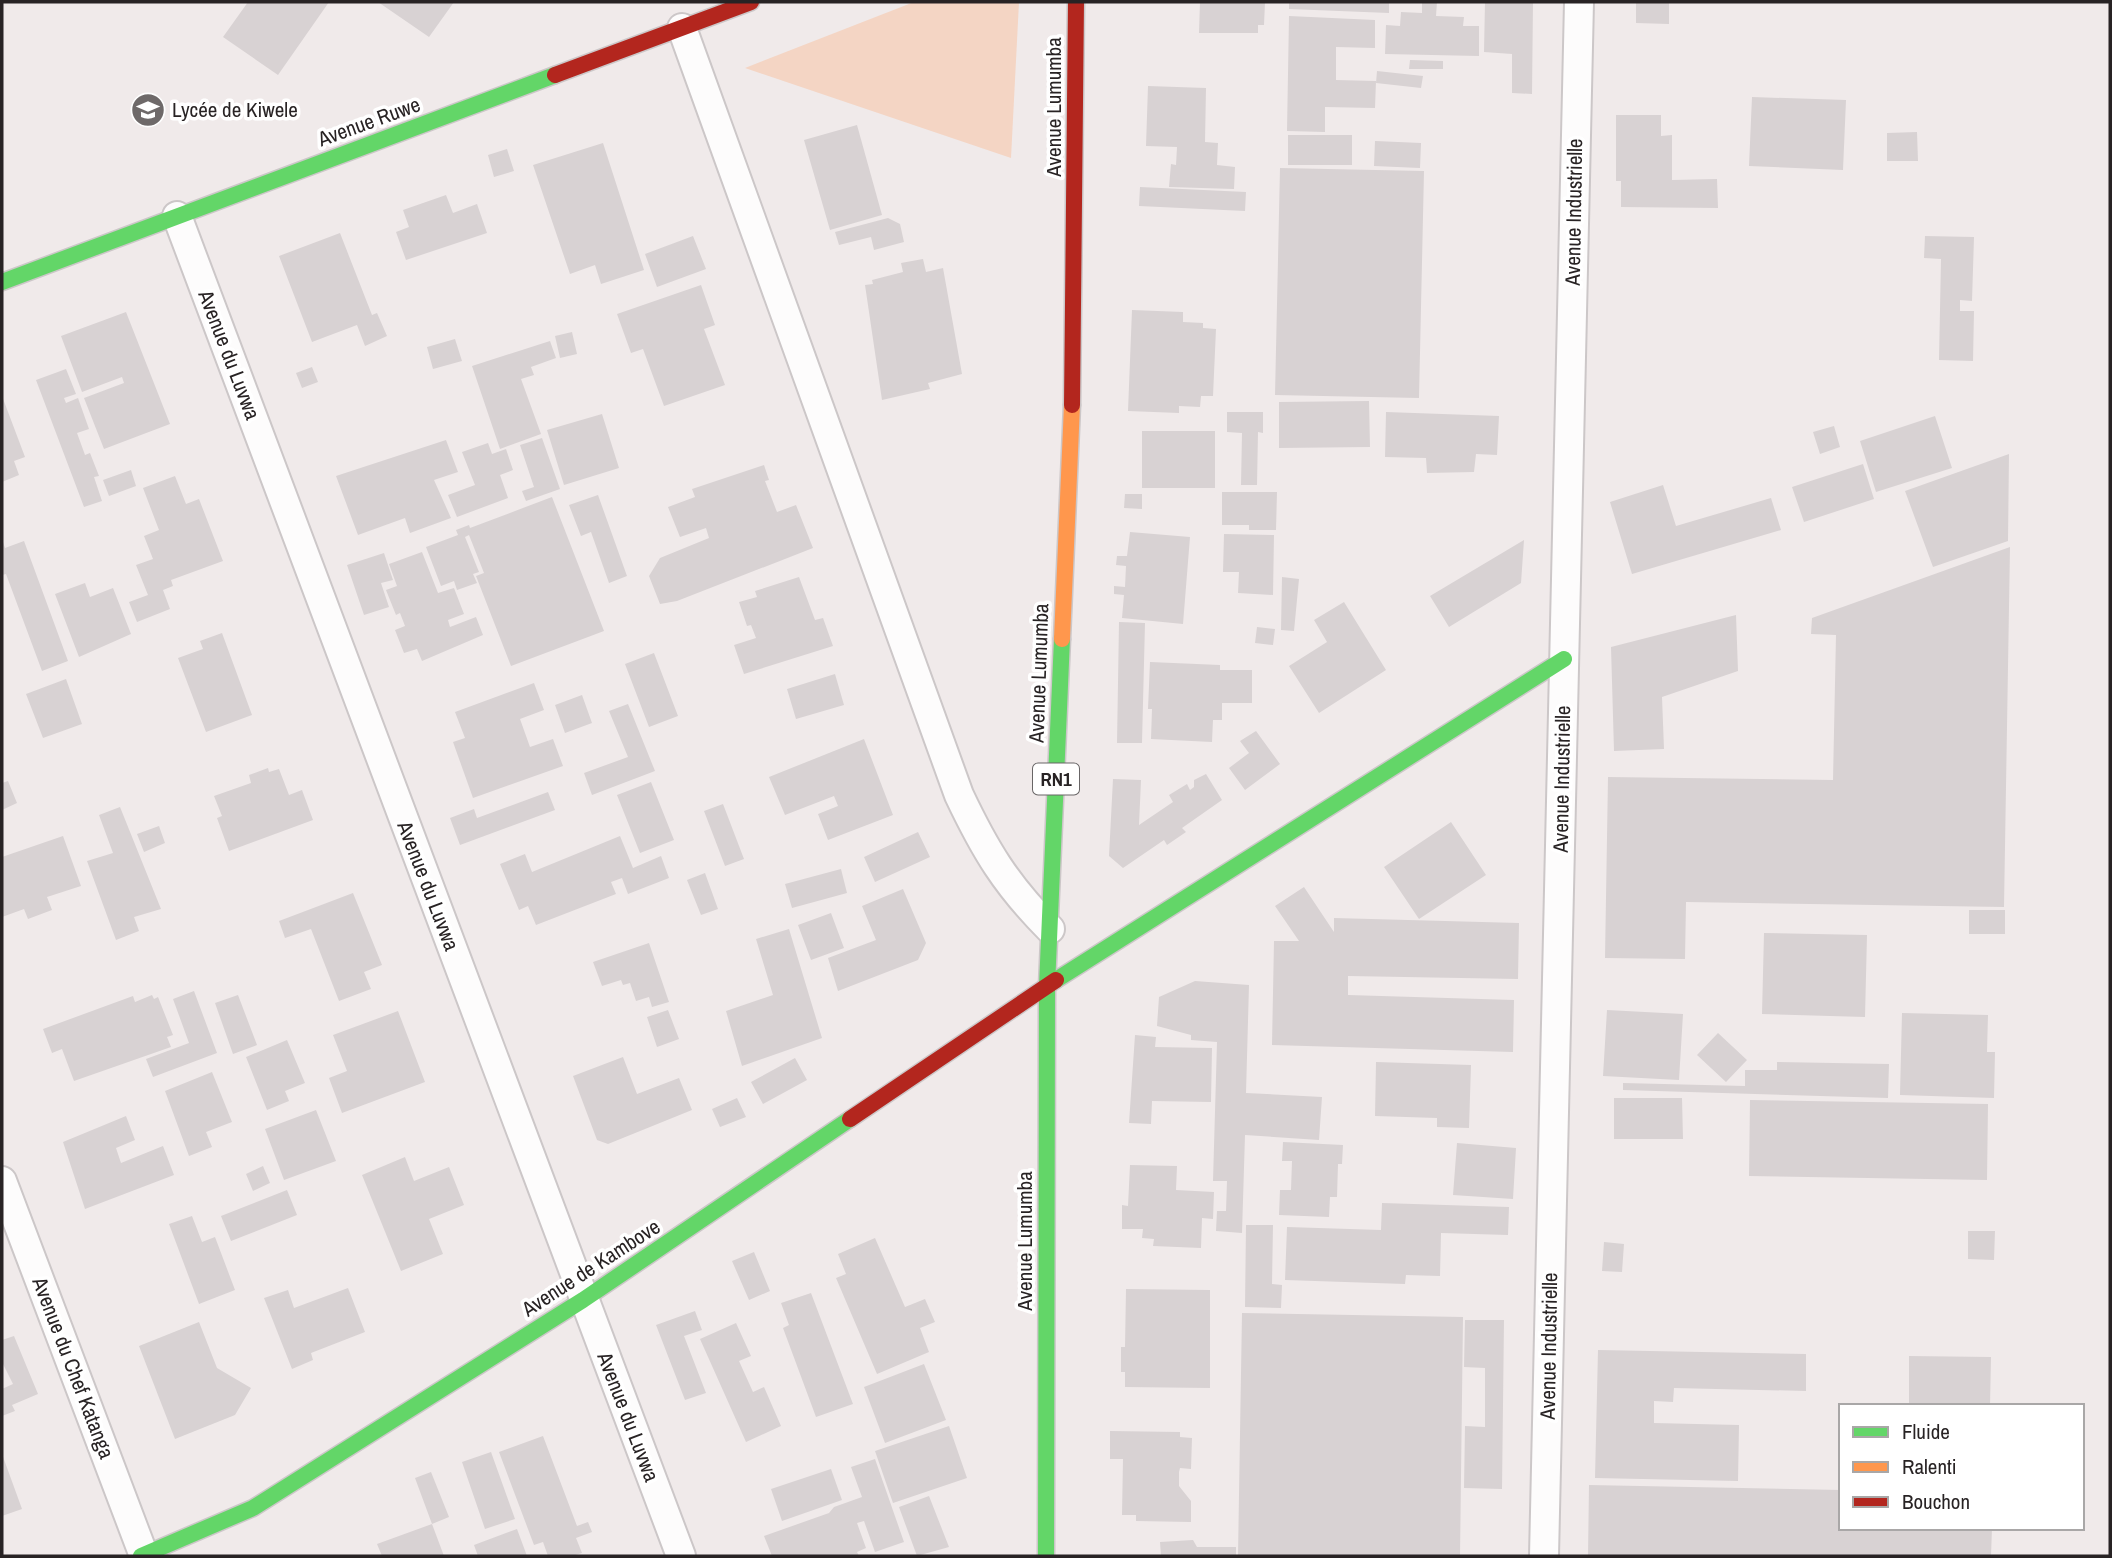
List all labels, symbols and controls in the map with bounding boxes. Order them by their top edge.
street label: Avenue Lumumba [1039,37,1068,178]
street label: Avenue Ruwe [313,90,424,154]
school or university icon: Lycée de Kiwele [129,91,167,129]
place label: Lycée de Kiwele [172,95,298,124]
street label: Avenue Industrielle [1558,138,1589,287]
street label: Avenue du Luvwa [191,285,268,424]
street label: Avenue Lumumba [1022,602,1055,744]
street label: Avenue Industrielle [1546,705,1577,854]
road number: RN1 [1033,764,1079,794]
street label: Avenue du Luvwa [390,816,467,955]
street label: Avenue Lumumba [1010,1171,1039,1312]
street label: Avenue de Kambove [515,1212,666,1324]
street label: Avenue du Chef Katanga [25,1272,122,1463]
street label: Avenue Industrielle [1533,1272,1564,1421]
street label: Avenue du Luvwa [590,1347,667,1486]
legend [1839,1404,2084,1530]
text: Fluide [1902,1417,1950,1446]
text: Ralenti [1902,1452,1957,1481]
text: Bouchon [1902,1487,1970,1516]

